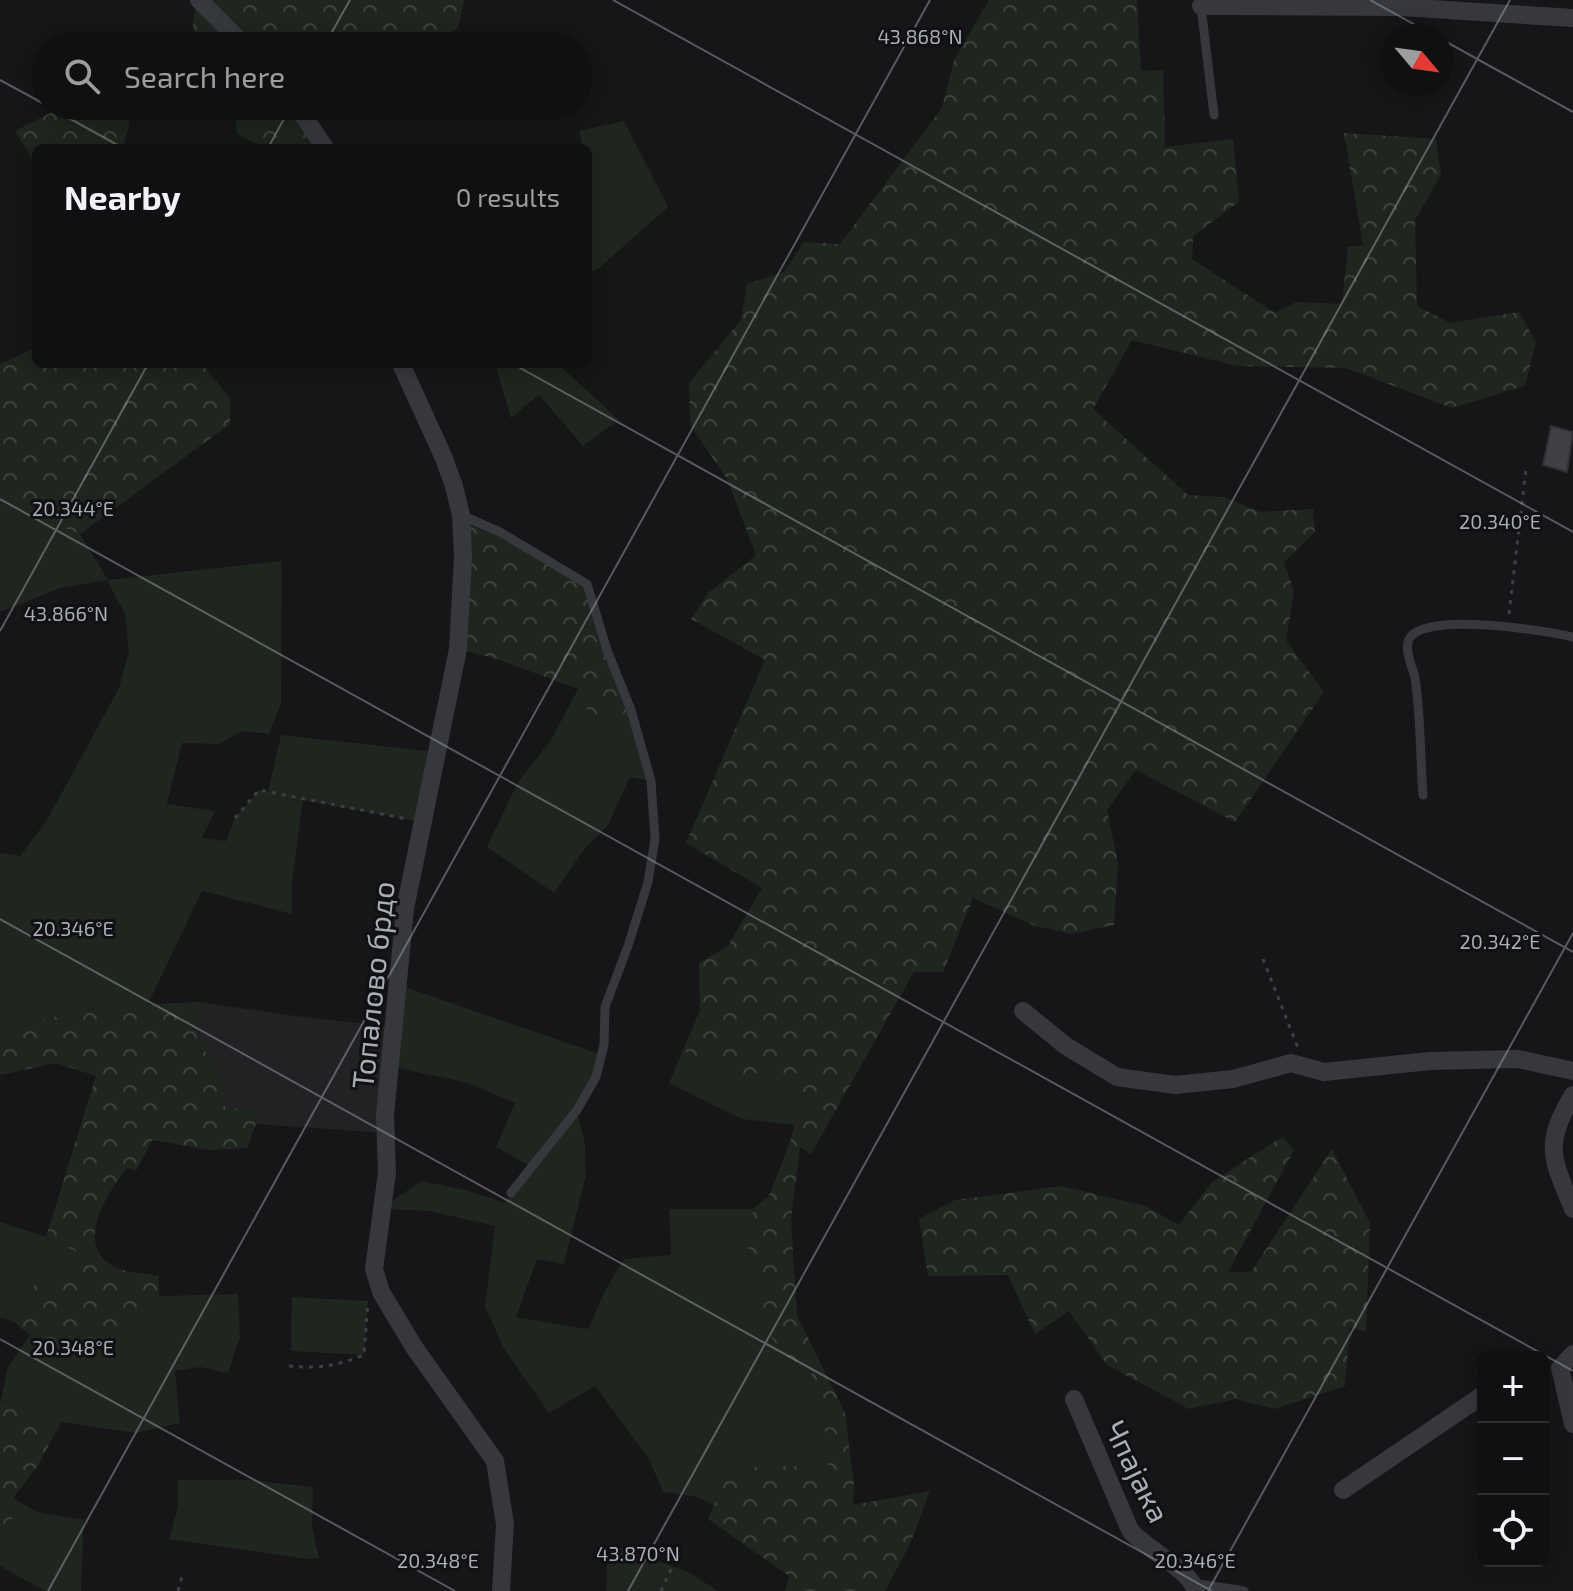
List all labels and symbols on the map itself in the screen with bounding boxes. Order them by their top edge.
text: 43.868°N [877,24,963,48]
north arrow [1381,24,1453,96]
text: 20.344°E [32,496,114,520]
text: 20.340°E [1459,509,1541,533]
text: 43.866°N [24,601,108,625]
street label: Топалово брдо [343,879,401,1091]
text: 20.346°E [32,916,114,940]
text: 20.342°E [1460,929,1541,953]
text: 20.348°E [32,1335,114,1359]
street label: Чпајака [1098,1414,1178,1528]
text: 43.870°N [596,1541,680,1565]
text: 20.348°E [397,1548,479,1572]
text: 20.346°E [1154,1548,1236,1572]

